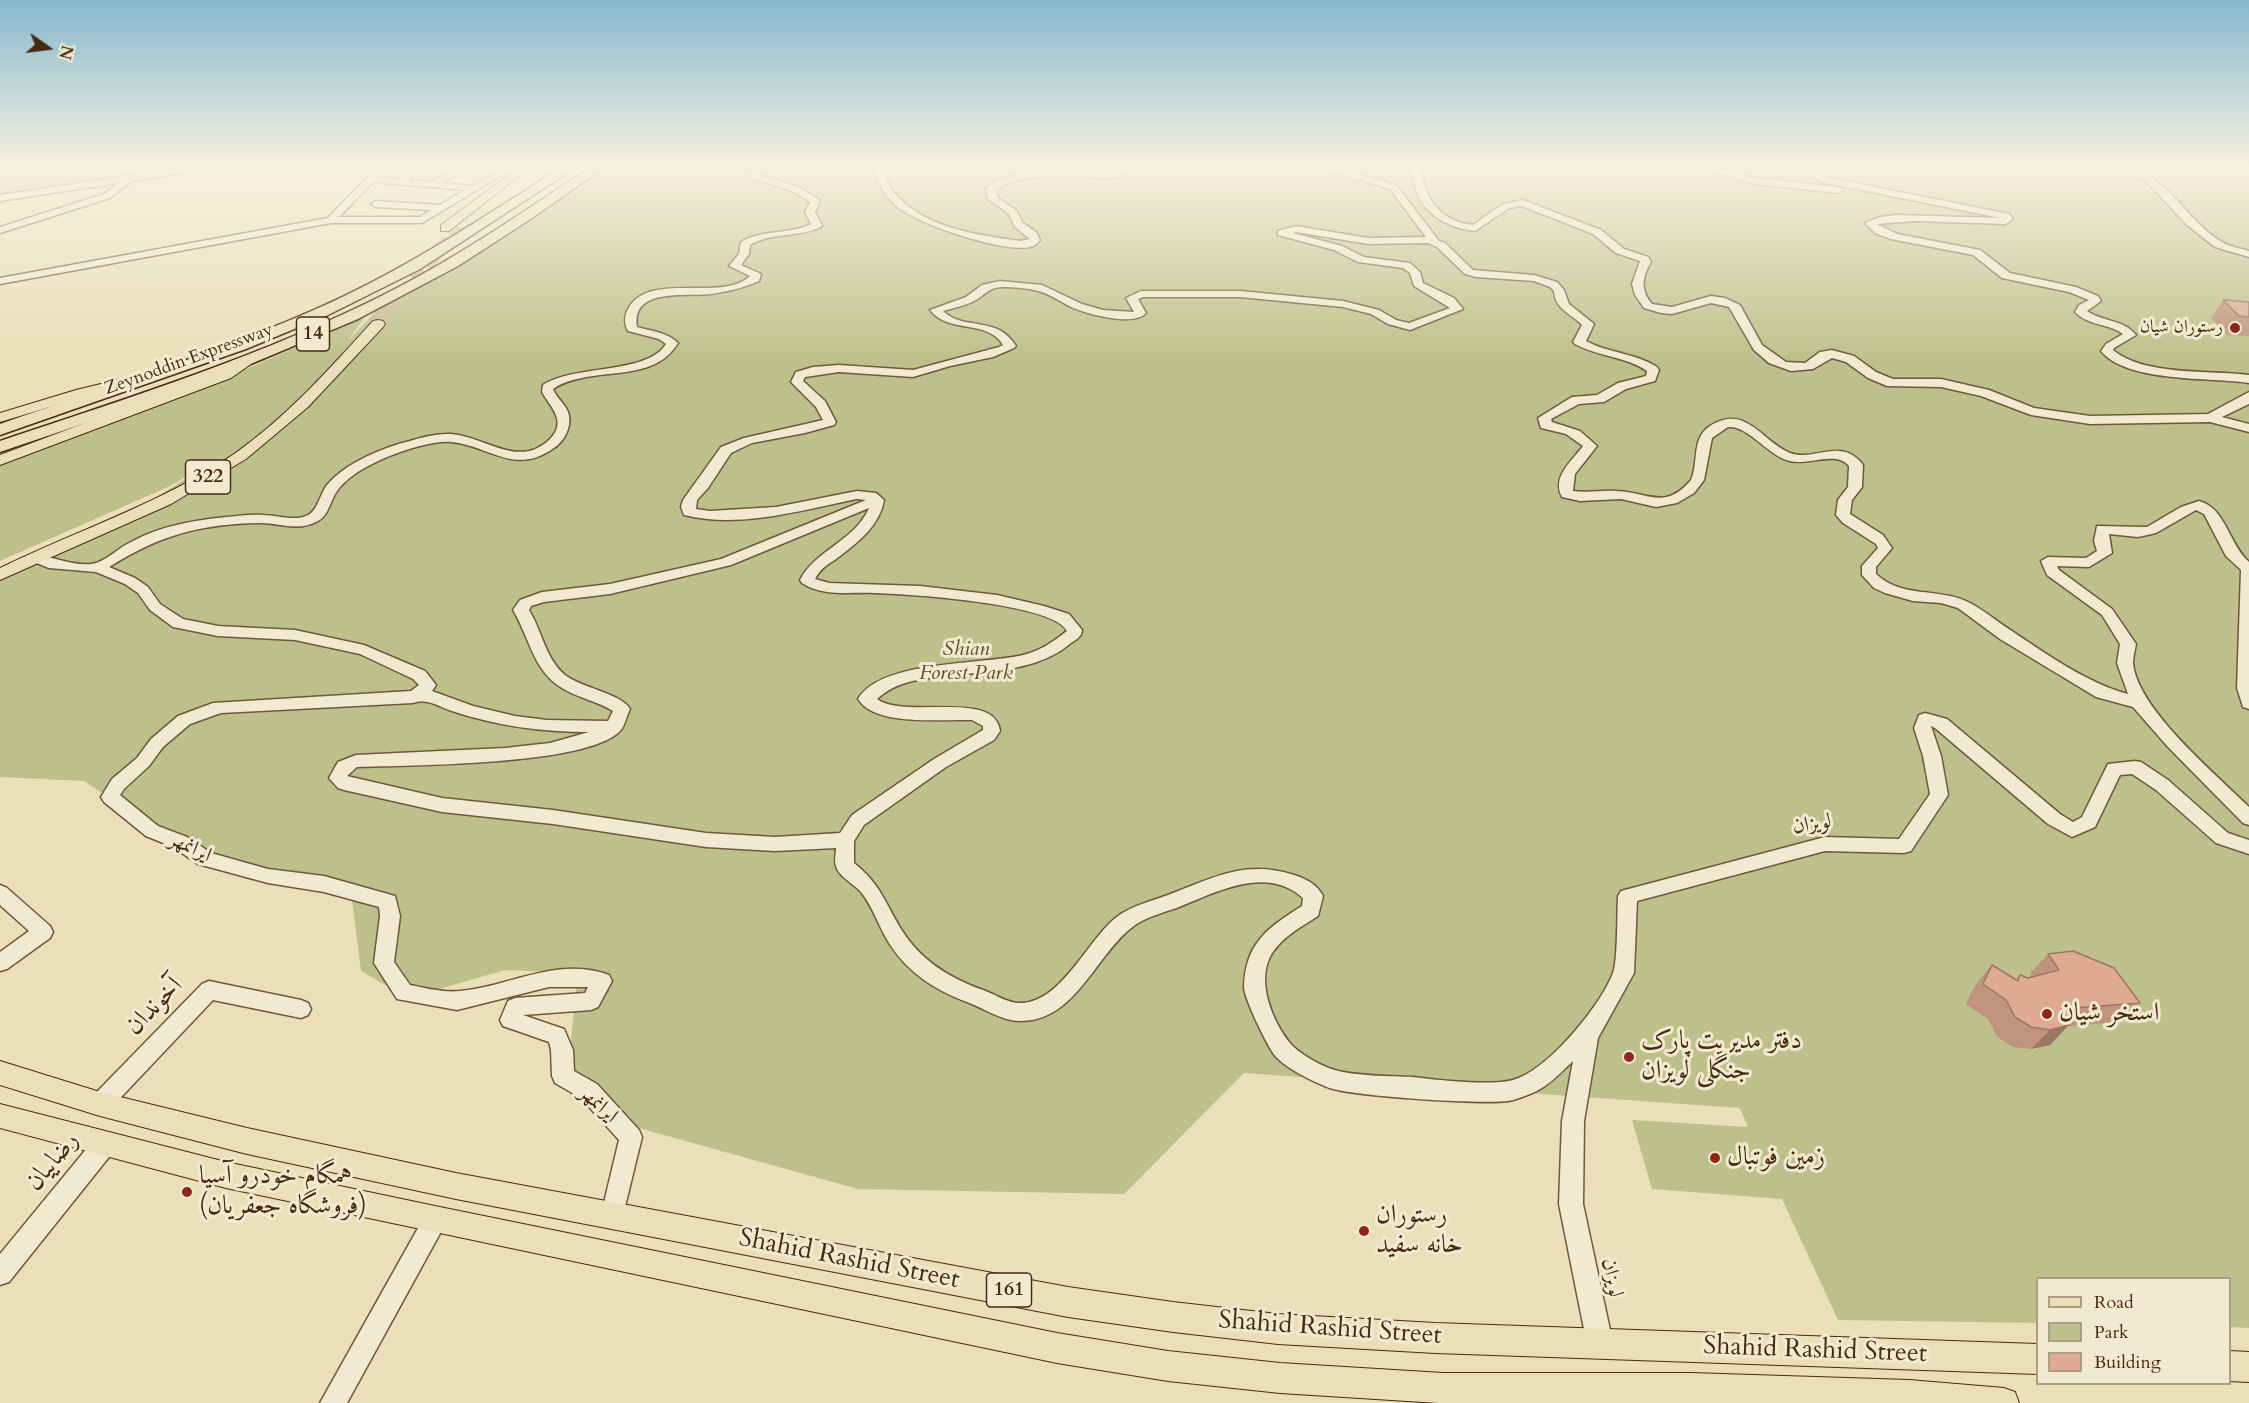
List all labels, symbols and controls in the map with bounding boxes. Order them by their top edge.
north arrow [18,18,78,78]
text: N [53,43,78,62]
road number: 14 [296,317,330,351]
place label: رستوران شیان [2140,317,2223,339]
street label: Zeynoddin Expressway [102,319,276,401]
marker: رستوران شیان [2228,321,2242,335]
road number: 322 [186,460,230,494]
park label: Shian Forest Park [919,637,1013,687]
street label: لویزان [1791,809,1833,841]
street label: ایرانمهر [165,827,215,869]
street label: آخوندان [120,971,190,1043]
place label: استخر شیان [2059,998,2159,1030]
marker: استخر شیان [2040,1007,2054,1021]
place label: دفتر مدیریت پارک جنگلی لویزان [1641,1026,1802,1088]
marker: دفتر مدیریت پارک جنگلی لویزان [1622,1050,1636,1064]
street label: ایرانمهر [573,1081,623,1129]
street label: رضاییان [20,1126,86,1198]
place label: زمین فوتبال [1727,1142,1825,1174]
marker: زمین فوتبال [1708,1151,1722,1165]
place label: همگام خودرو آسیا (فروشگاه جعفریان) [199,1161,367,1222]
marker: همگام خودرو آسیا (فروشگاه جعفریان) [180,1185,194,1199]
place label: رستوران خانه سفید [1376,1200,1463,1262]
street label: Shahid Rashid Street [736,1223,962,1297]
marker: رستوران خانه سفید [1357,1224,1371,1238]
street label: لویزان [1595,1256,1627,1300]
road number: 161 [986,1273,1032,1307]
legend [2036,1277,2231,1385]
text: Road [2094,1290,2134,1315]
street label: Shahid Rashid Street [1217,1306,1443,1352]
text: Park [2094,1320,2129,1345]
street label: Shahid Rashid Street [1703,1332,1927,1370]
text: Building [2094,1350,2161,1375]

